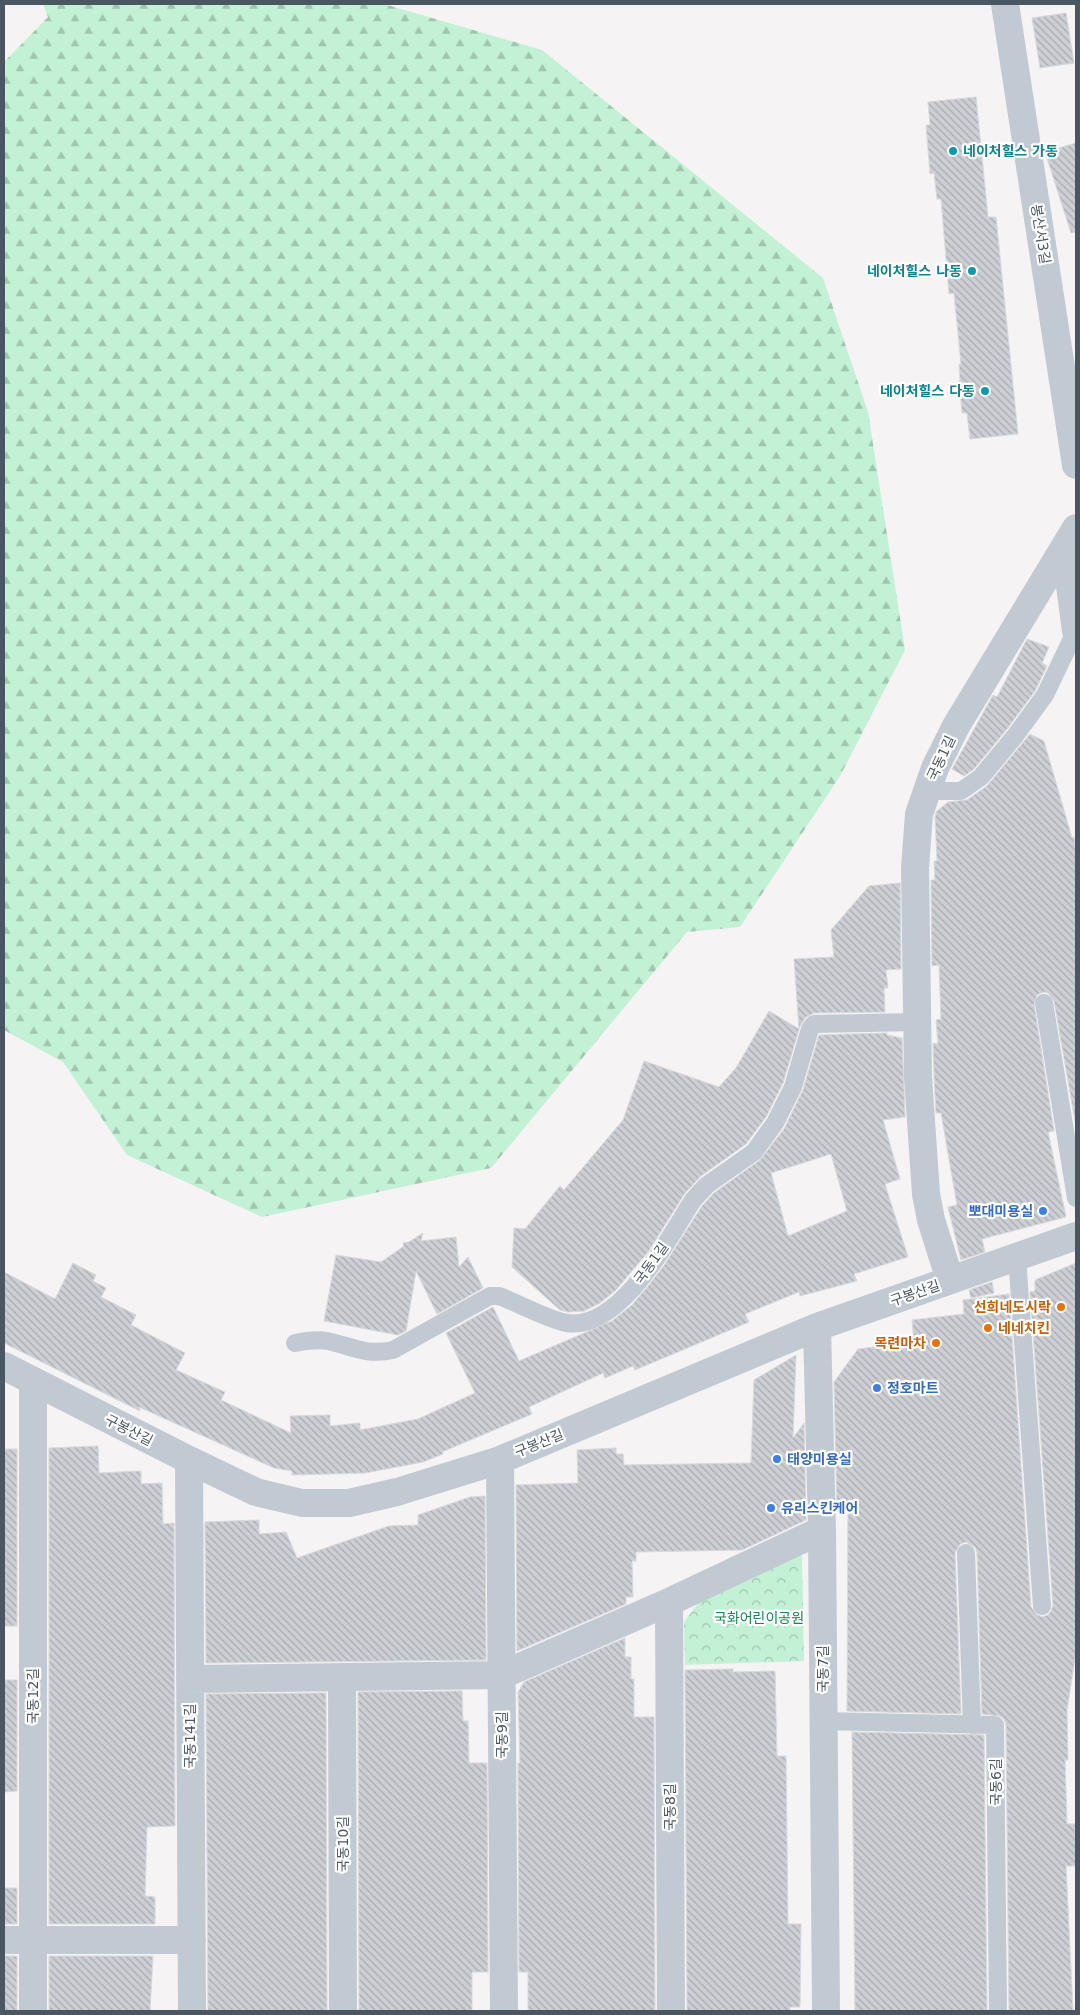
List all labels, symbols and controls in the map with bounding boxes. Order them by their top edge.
place label: 네이처힐스 가동 [963,143,1058,159]
marker: 네이처힐스 가동 [947,145,959,157]
street label: 봉산서3길 [1028,203,1054,265]
place label: 네이처힐스 나동 [867,263,962,279]
marker: 네이처힐스 나동 [966,265,978,277]
place label: 네이처힐스 다동 [880,383,975,399]
marker: 네이처힐스 다동 [979,385,991,397]
street label: 국동1길 [924,733,958,783]
place label: 뽀대미용실 [969,1203,1033,1219]
marker: 뽀대미용실 [1037,1205,1049,1217]
street label: 국동1길 [631,1239,671,1287]
street label: 구봉산길 [888,1277,942,1309]
place label: 선희네도시락 [974,1299,1051,1315]
marker: 선희네도시락 [1055,1301,1067,1313]
place label: 네네치킨 [998,1320,1050,1336]
marker: 네네치킨 [982,1322,994,1334]
place label: 목련마차 [874,1335,926,1351]
marker: 목련마차 [930,1337,942,1349]
place label: 정호마트 [887,1380,939,1396]
marker: 정호마트 [871,1382,883,1394]
street label: 구봉산길 [102,1411,156,1449]
street label: 구봉산길 [512,1426,566,1460]
place label: 태양미용실 [787,1451,851,1467]
marker: 태양미용실 [771,1453,783,1465]
place label: 유리스킨케어 [781,1500,858,1516]
marker: 유리스킨케어 [765,1502,777,1514]
park label: 국화어린이공원 [714,1610,804,1626]
street label: 국동7길 [815,1645,831,1693]
street label: 국동12길 [25,1668,41,1724]
street label: 국동141길 [182,1703,198,1769]
street label: 국동9길 [494,1711,510,1759]
street label: 국동6길 [988,1758,1004,1806]
street label: 국동8길 [662,1783,678,1831]
street label: 국동10길 [335,1816,351,1872]

